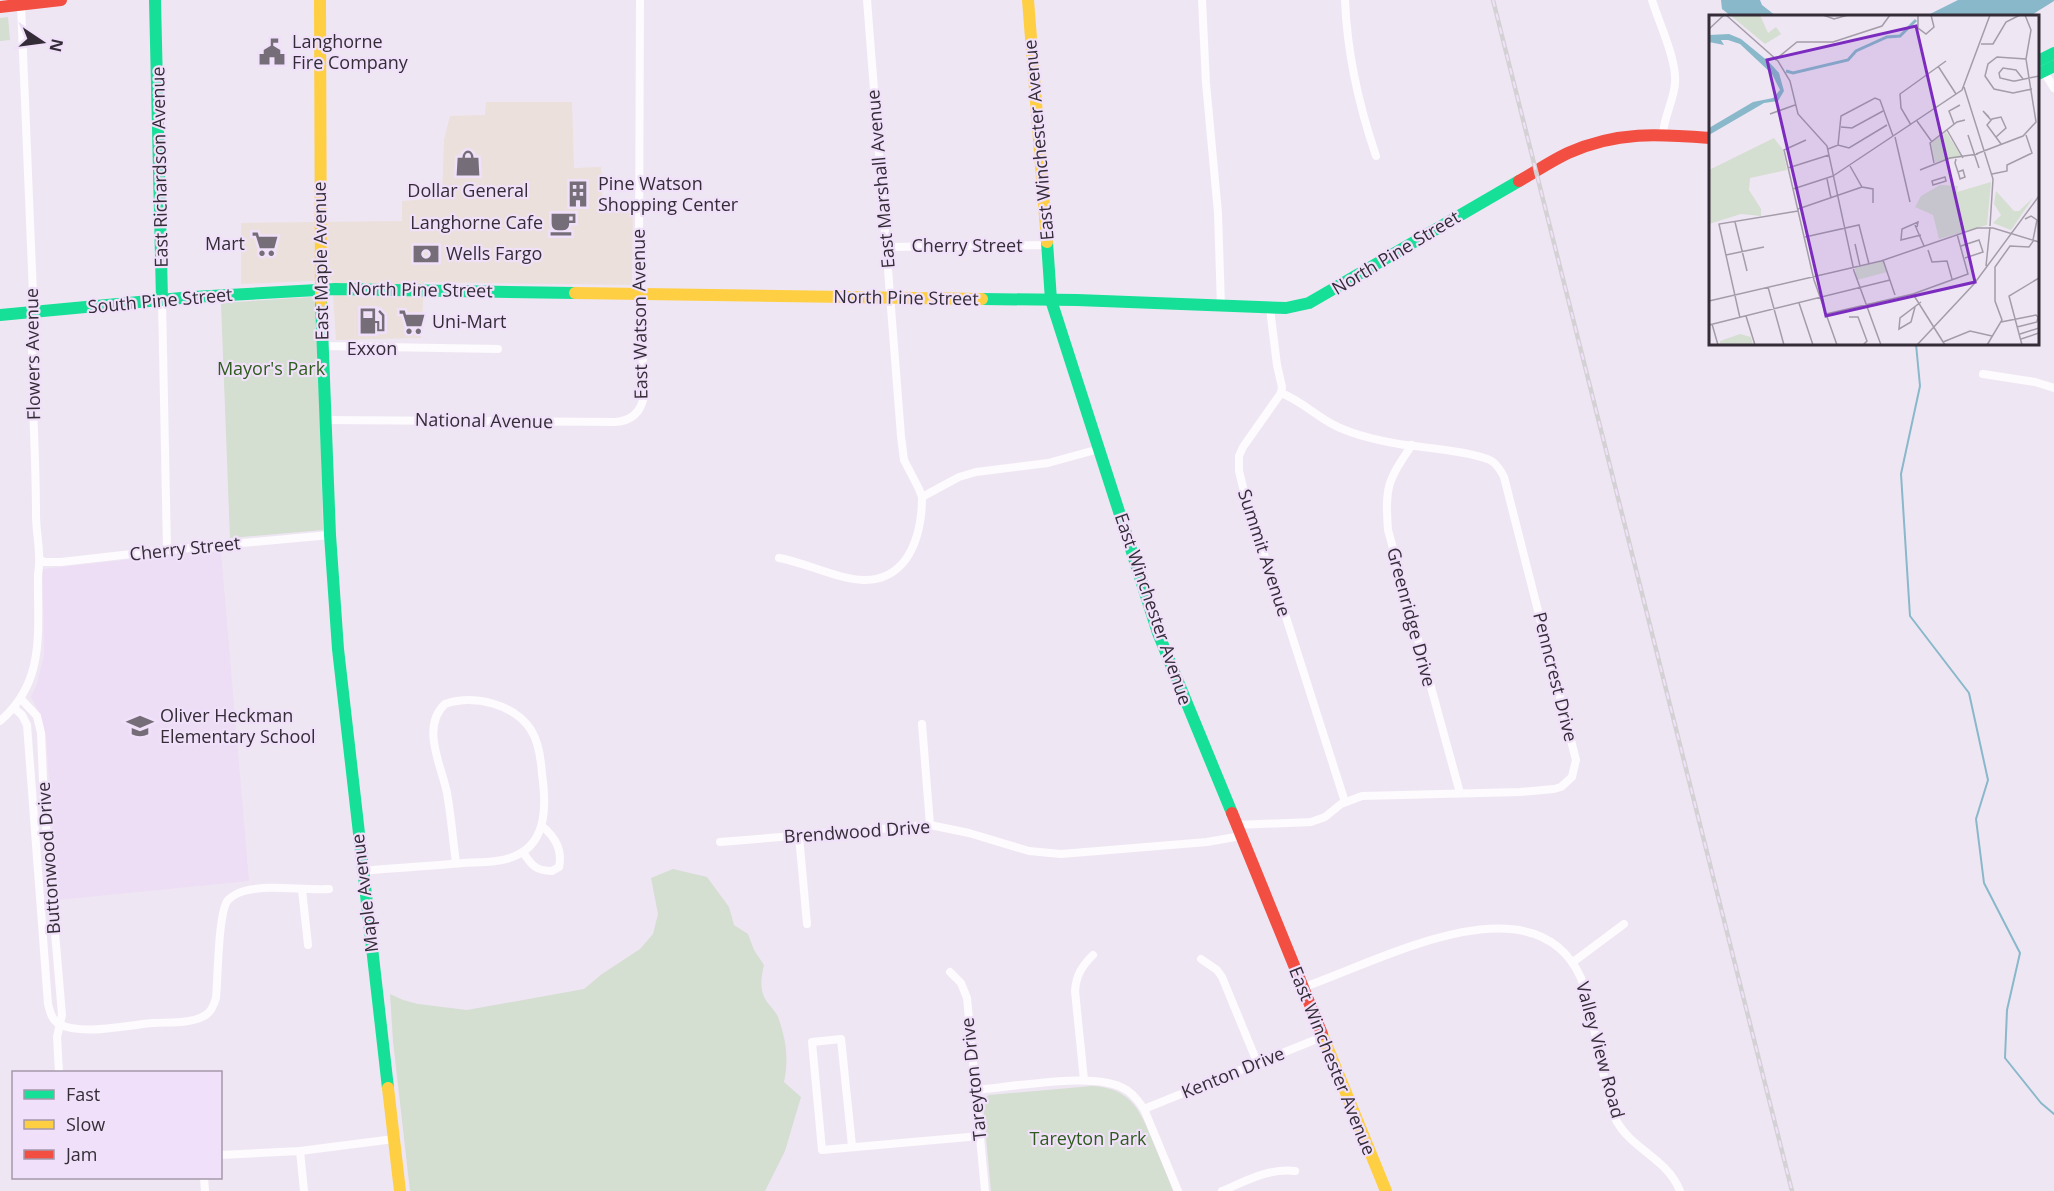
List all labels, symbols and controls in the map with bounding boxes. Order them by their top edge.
north arrow [12,12,72,72]
inset map [1709,15,2039,345]
place label: Langhorne Fire Company [292,29,409,74]
text: N [44,37,69,54]
public building icon: Langhorne Fire Company [257,37,287,67]
street label: East Winchester Avenue [1017,39,1059,241]
street label: East Richardson Avenue [145,66,173,268]
street label: East Marshall Avenue [860,89,900,269]
shop icon: Dollar General [453,148,483,178]
place label: Pine Watson Shopping Center [598,171,739,216]
place label: Dollar General [407,178,529,202]
building icon: Pine Watson Shopping Center [563,179,593,209]
street label: East Maple Avenue [307,181,333,341]
street label: North Pine Street [1327,204,1464,300]
cafe icon: Langhorne Cafe [548,208,578,238]
place label: Langhorne Cafe [410,210,543,234]
supermarket icon: Mart [250,229,280,259]
street label: East Watson Avenue [626,229,652,399]
place label: Mart [205,231,245,255]
street label: Cherry Street [911,233,1023,257]
bank icon: Wells Fargo [411,239,441,269]
place label: Wells Fargo [446,241,542,265]
street label: North Pine Street [347,276,493,302]
street label: South Pine Street [86,282,233,318]
street label: North Pine Street [833,284,979,310]
street label: Flowers Avenue [19,288,45,420]
fuel station icon: Exxon [357,306,387,336]
supermarket icon: Uni-Mart [397,307,427,337]
place label: Uni-Mart [432,309,506,333]
place label: Exxon [347,336,397,360]
park label: Mayor's Park [217,356,326,380]
street label: National Avenue [415,407,553,433]
street label: Summit Avenue [1233,486,1297,619]
street label: East Winchester Avenue [1110,510,1198,708]
street label: Cherry Street [128,530,241,566]
street label: Greenridge Drive [1382,544,1442,689]
street label: Penncrest Drive [1528,609,1584,744]
place label: Oliver Heckman Elementary School [160,703,316,748]
school or university icon: Oliver Heckman Elementary School [125,711,155,741]
street label: Buttonwood Drive [31,781,65,935]
street label: Brendwood Drive [783,814,931,848]
street label: Maple Avenue [345,833,383,954]
street label: East Winchester Avenue [1284,963,1382,1159]
street label: Valley View Road [1571,979,1631,1121]
street label: Tareyton Drive [955,1016,991,1142]
street label: Kenton Drive [1178,1040,1288,1104]
legend [12,1071,222,1179]
text: Fast [66,1082,100,1106]
text: Slow [66,1112,105,1136]
park label: Tareyton Park [1030,1126,1147,1150]
text: Jam [64,1142,98,1166]

